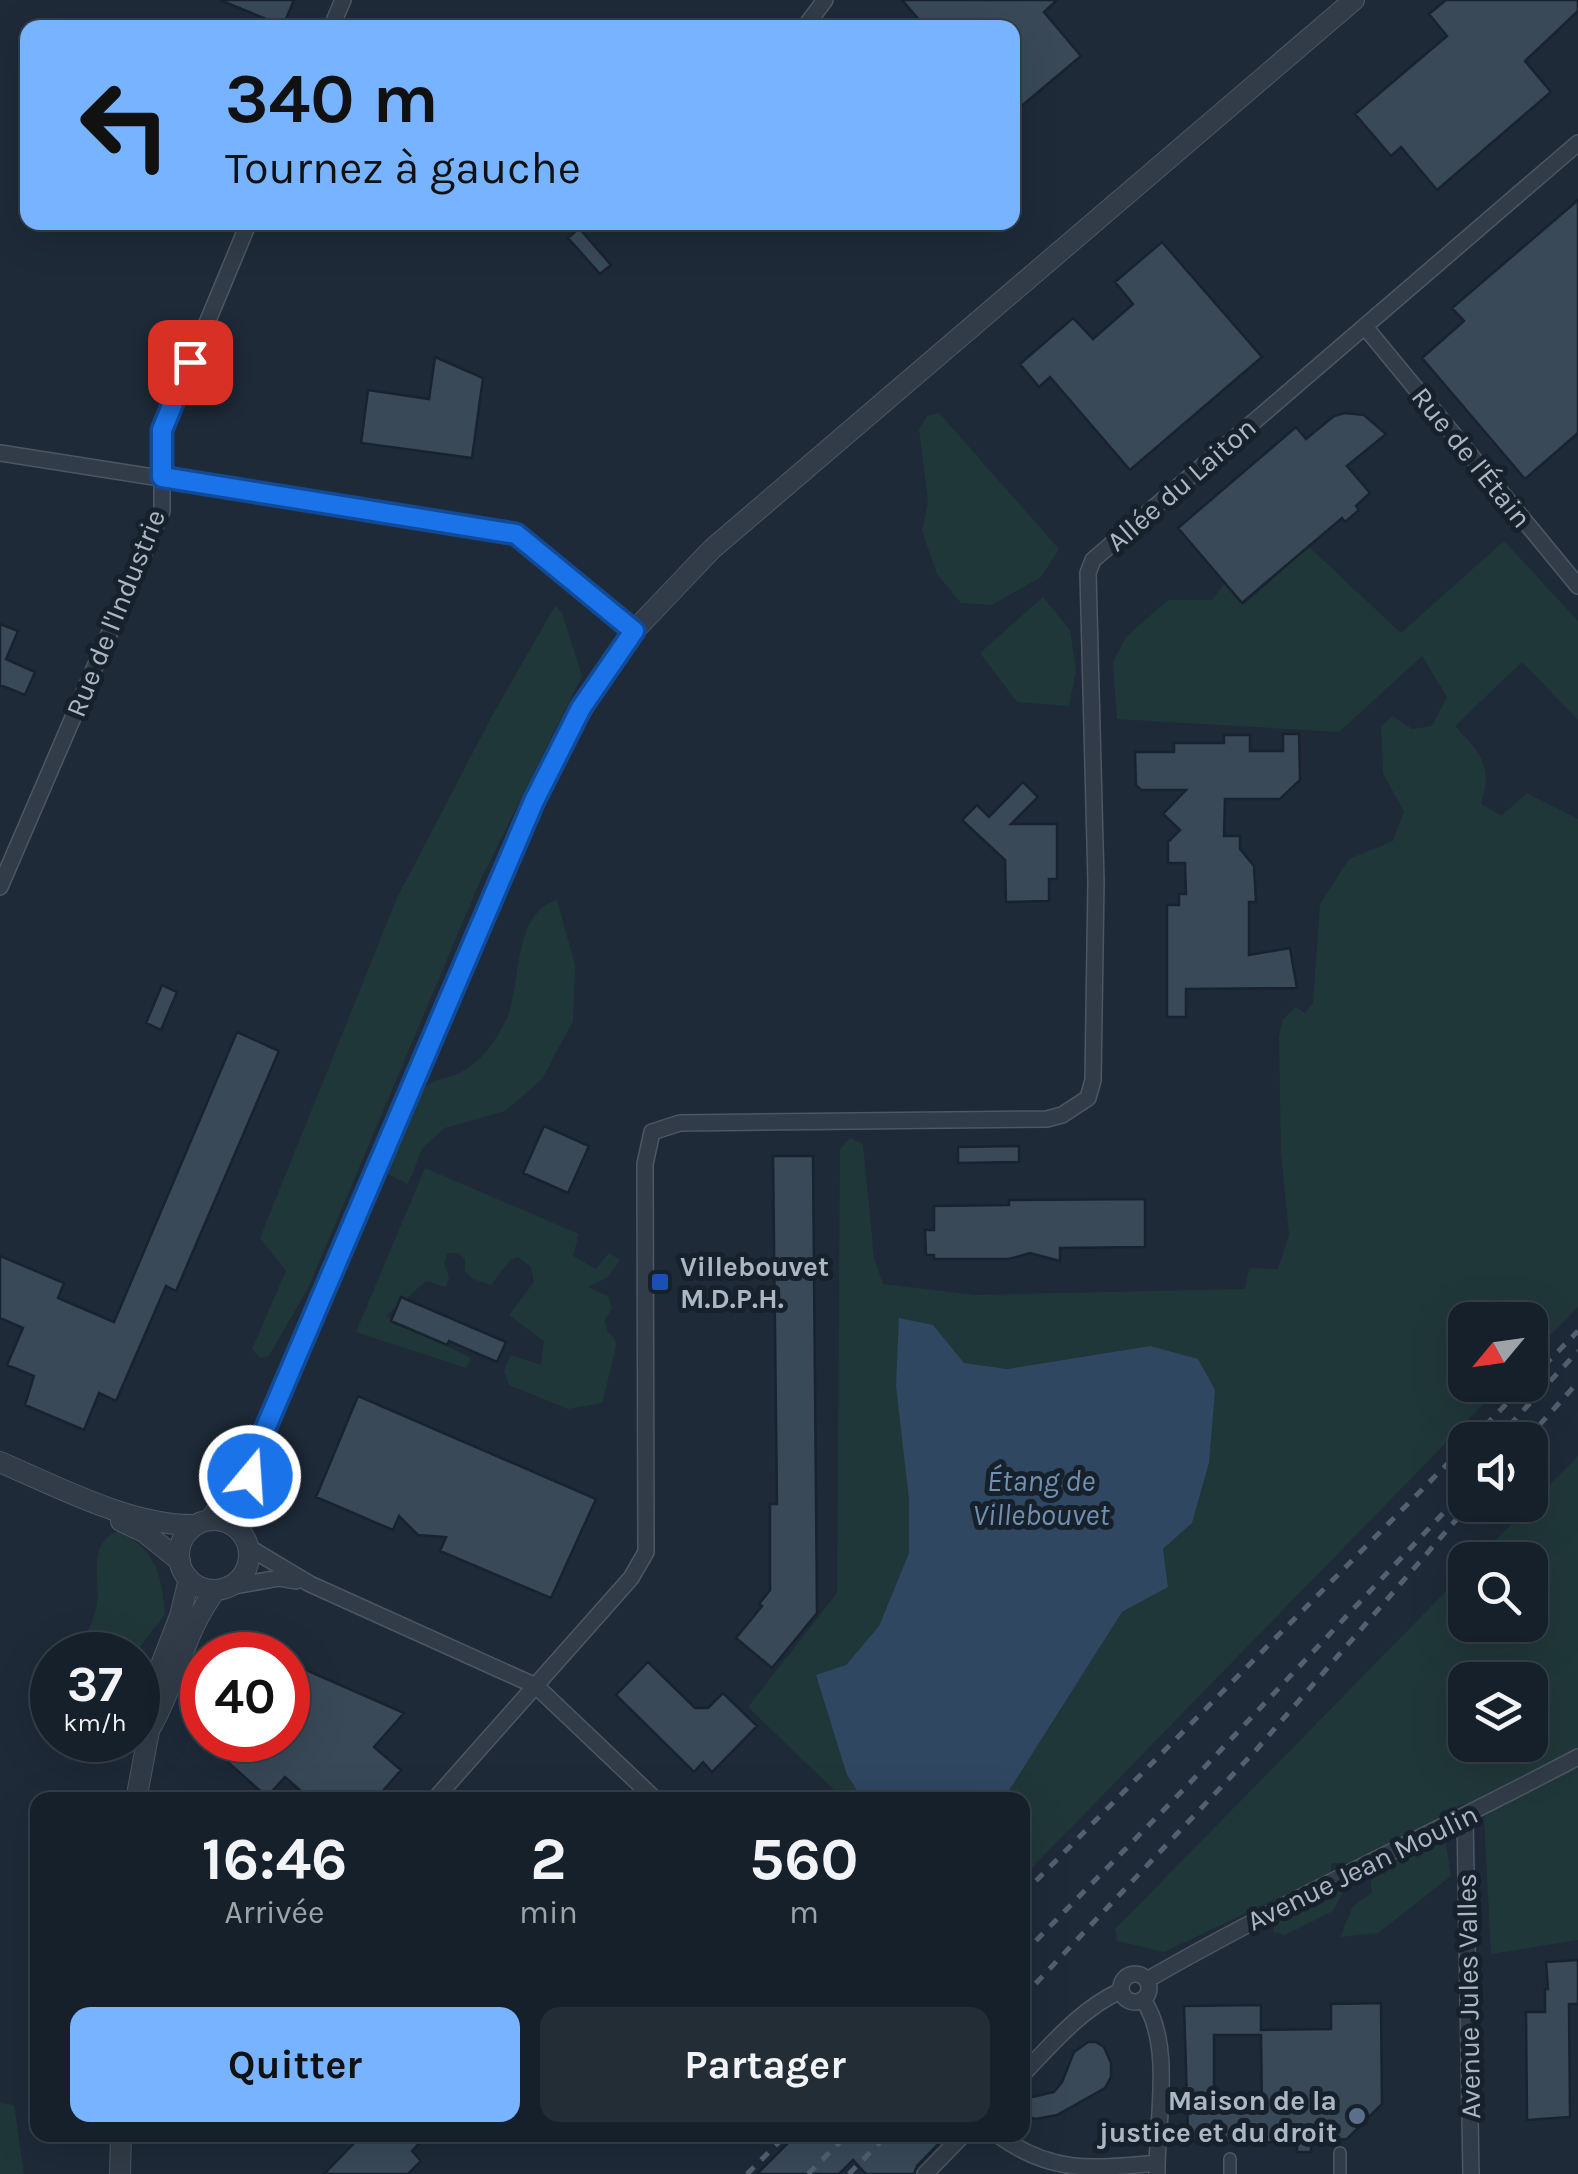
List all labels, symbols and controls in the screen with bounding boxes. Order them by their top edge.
text: 340 m [225,58,439,140]
icon: left [60,60,190,190]
text: Tournez à gauche [225,142,581,194]
pin [148,320,233,405]
icon: arrive [163,335,218,390]
street label: Rue de l'Étain [1405,380,1539,534]
street label: Allée du Laiton [1100,411,1263,558]
street label: Rue de l'Industrie [59,505,172,722]
place label: Villebouvet M.D.P.H. [680,1250,829,1315]
marker: Villebouvet M.D.P.H. [649,1271,671,1293]
north arrow [1448,1302,1548,1402]
map controls [1448,1302,1548,1762]
button: sound [1448,1422,1548,1522]
position arrow [198,1424,302,1528]
water label: Étang de Villebouvet [973,1463,1110,1533]
button: search [1448,1542,1548,1642]
speed limit sign: 40 [180,1632,310,1762]
text: 37 [67,1655,123,1714]
button: layers [1448,1662,1548,1762]
text: km/h [63,1708,127,1737]
street label: Avenue Jean Moulin [1242,1797,1483,1938]
text: 16:46 [201,1824,348,1894]
text: 2 [530,1824,567,1894]
text: 560 [749,1824,859,1894]
street label: Avenue Jules Valles [1450,1873,1487,2119]
text: Arrivée [224,1894,325,1931]
text: min [519,1894,578,1931]
text: m [789,1894,819,1931]
button: Quitter [70,2007,520,2122]
button: Partager [540,2007,990,2122]
place label: Maison de la justice et du droit [1096,2084,1337,2149]
marker: Maison de la justice et du droit [1346,2105,1368,2127]

